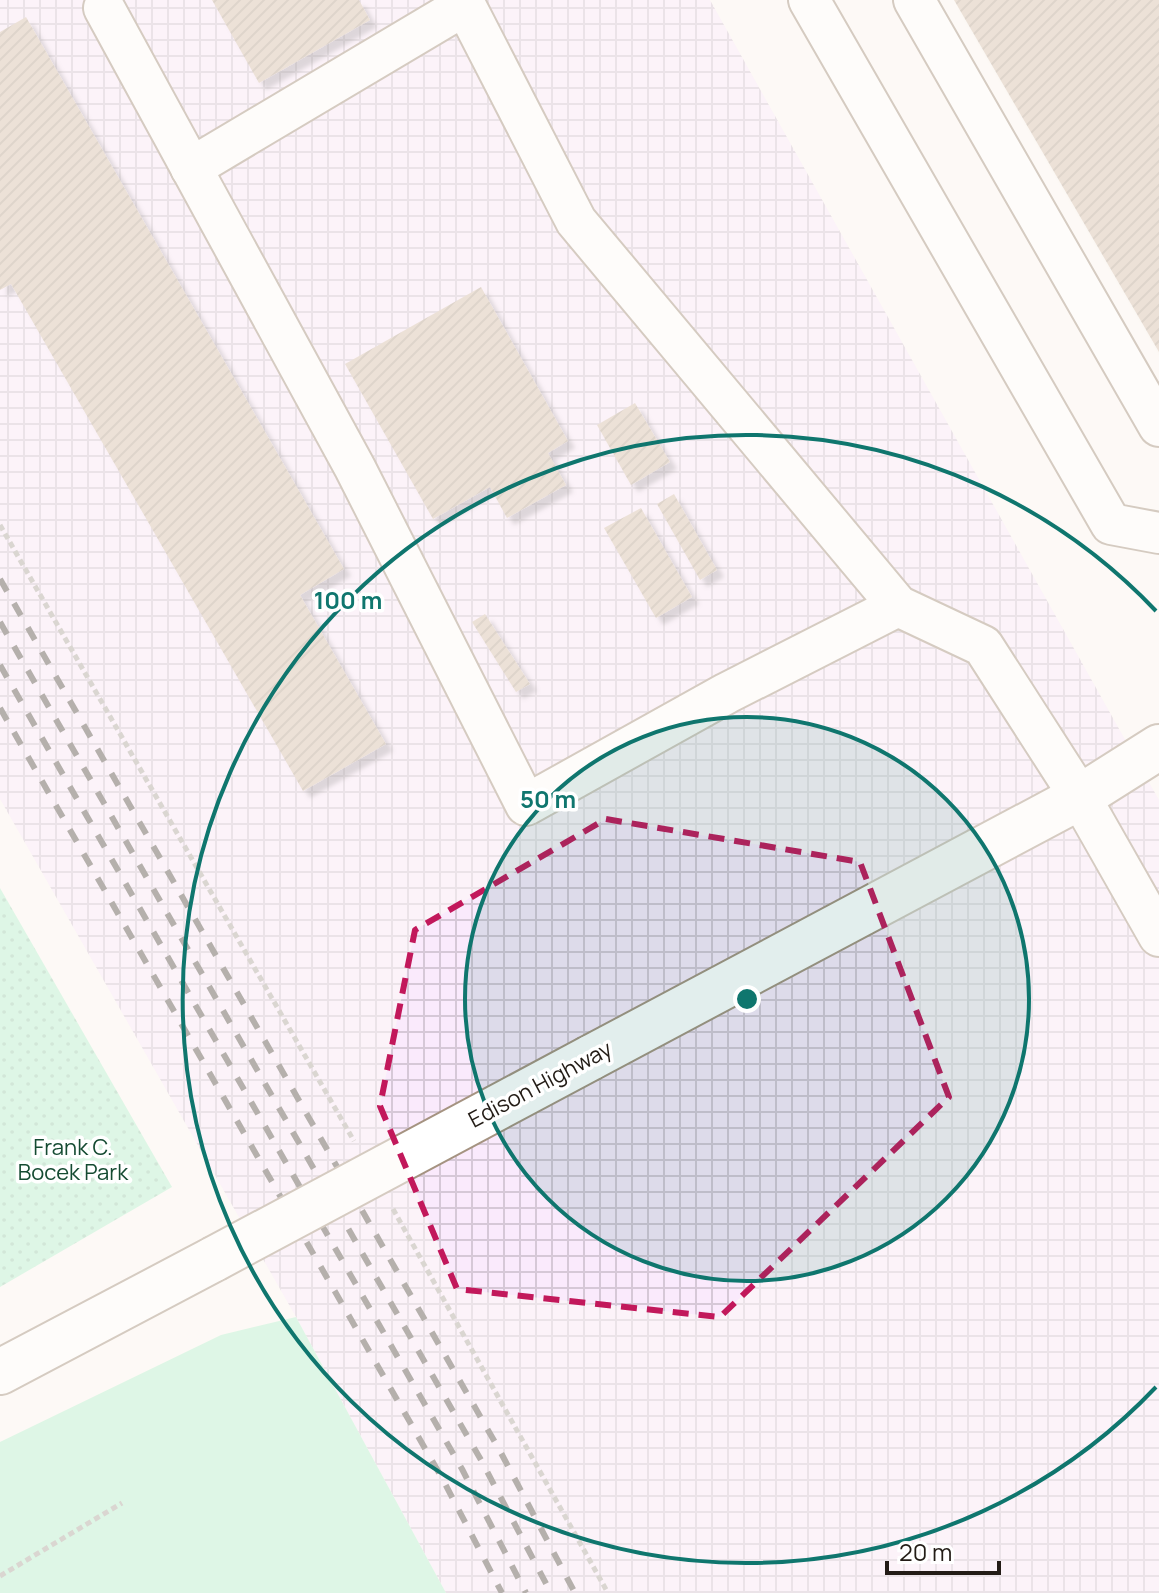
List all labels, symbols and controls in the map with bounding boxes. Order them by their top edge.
text: 100 m [314,583,382,616]
text: 50 m [520,782,576,815]
centre of rings [733,985,761,1013]
street label: Edison Highway [463,1033,617,1134]
park label: Frank C. Bocek Park [18,1132,129,1187]
scale bar [887,1525,999,1575]
text: 20 m [899,1535,952,1568]

